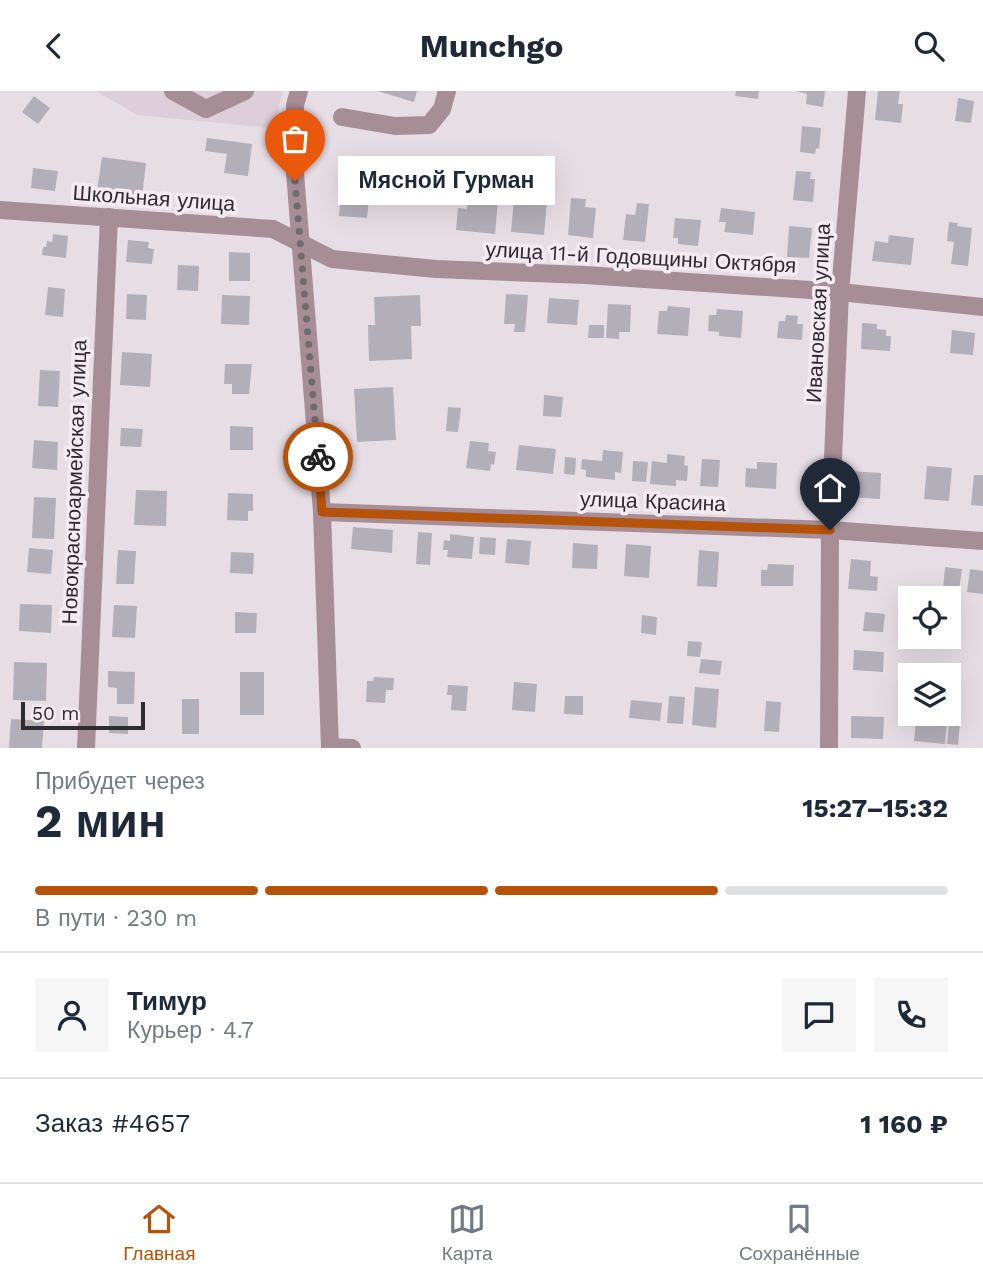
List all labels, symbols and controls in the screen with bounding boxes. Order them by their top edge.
icon: back [35,27,73,65]
text: Munchgo [420,27,563,65]
icon: search [910,27,948,65]
pin [265,109,325,181]
icon: bag [276,120,314,158]
callout: Мясной Гурман [337,157,554,205]
text: Мясной Гурман [359,167,534,194]
street label: Школьная улица [72,180,236,216]
street label: Ивановская улица [801,222,835,404]
street label: улица 11-й Годовщины Октября [485,236,797,278]
street label: Новокрасноармейская улица [57,339,91,625]
courier [283,422,353,492]
icon: bike [299,438,337,476]
pin [800,458,860,530]
icon: home [811,469,849,507]
street label: улица Красина [580,486,727,516]
map controls [898,586,961,726]
button: locate [898,586,961,649]
button: layers [898,663,961,726]
scale bar [21,699,145,731]
text: 50 m [32,702,79,725]
text: Прибудет через [35,768,205,795]
text: 15:27–15:32 [802,793,948,823]
text: 2 мин [35,794,166,848]
text: В пути · 230 m [35,905,197,932]
button: person [35,978,109,1052]
button: chat [782,978,856,1052]
button: phone [874,978,948,1052]
text: Тимур [127,986,207,1016]
text: Курьер · 4.7 [127,1017,254,1044]
text: Заказ #4657 [35,1108,190,1138]
text: 1 160 ₽ [860,1109,948,1139]
tab: Главная [123,1200,195,1265]
tab: Карта [442,1200,493,1265]
tab: Сохранённые [739,1200,860,1265]

